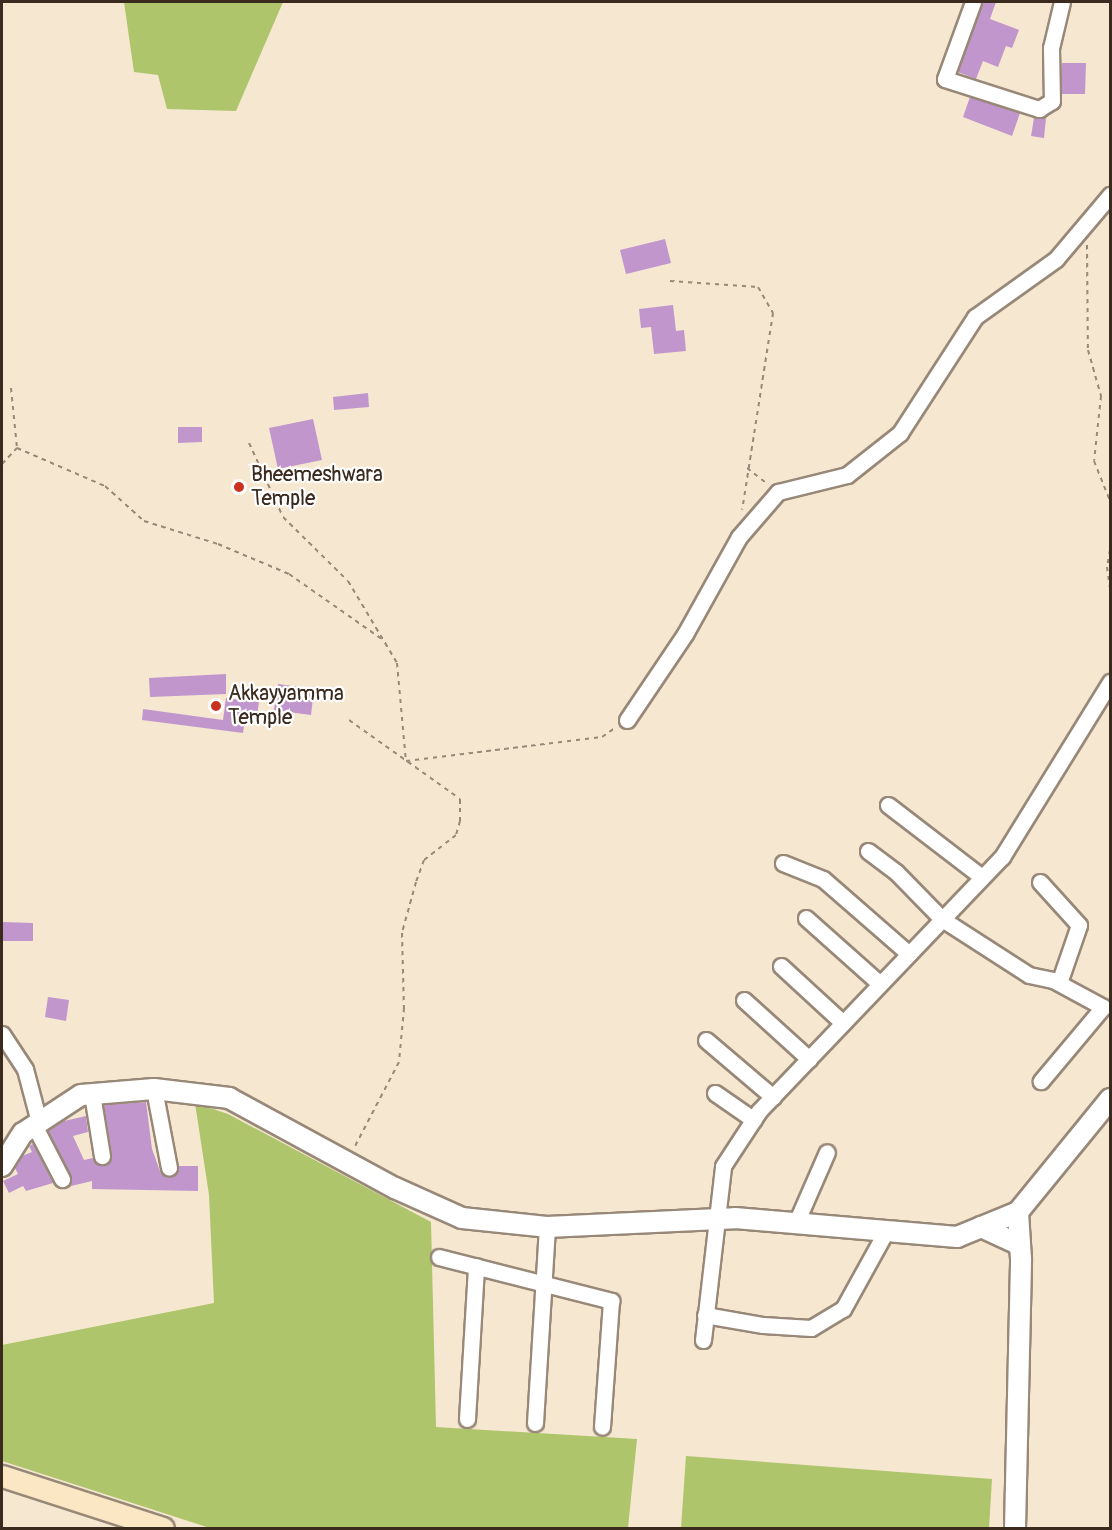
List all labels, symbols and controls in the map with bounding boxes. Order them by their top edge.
place label: Bheemeshwara Temple [251,462,383,512]
marker: Bheemeshwara Temple [232,480,246,494]
place label: Akkayyamma Temple [228,681,344,731]
marker: Akkayyamma Temple [209,699,223,713]

